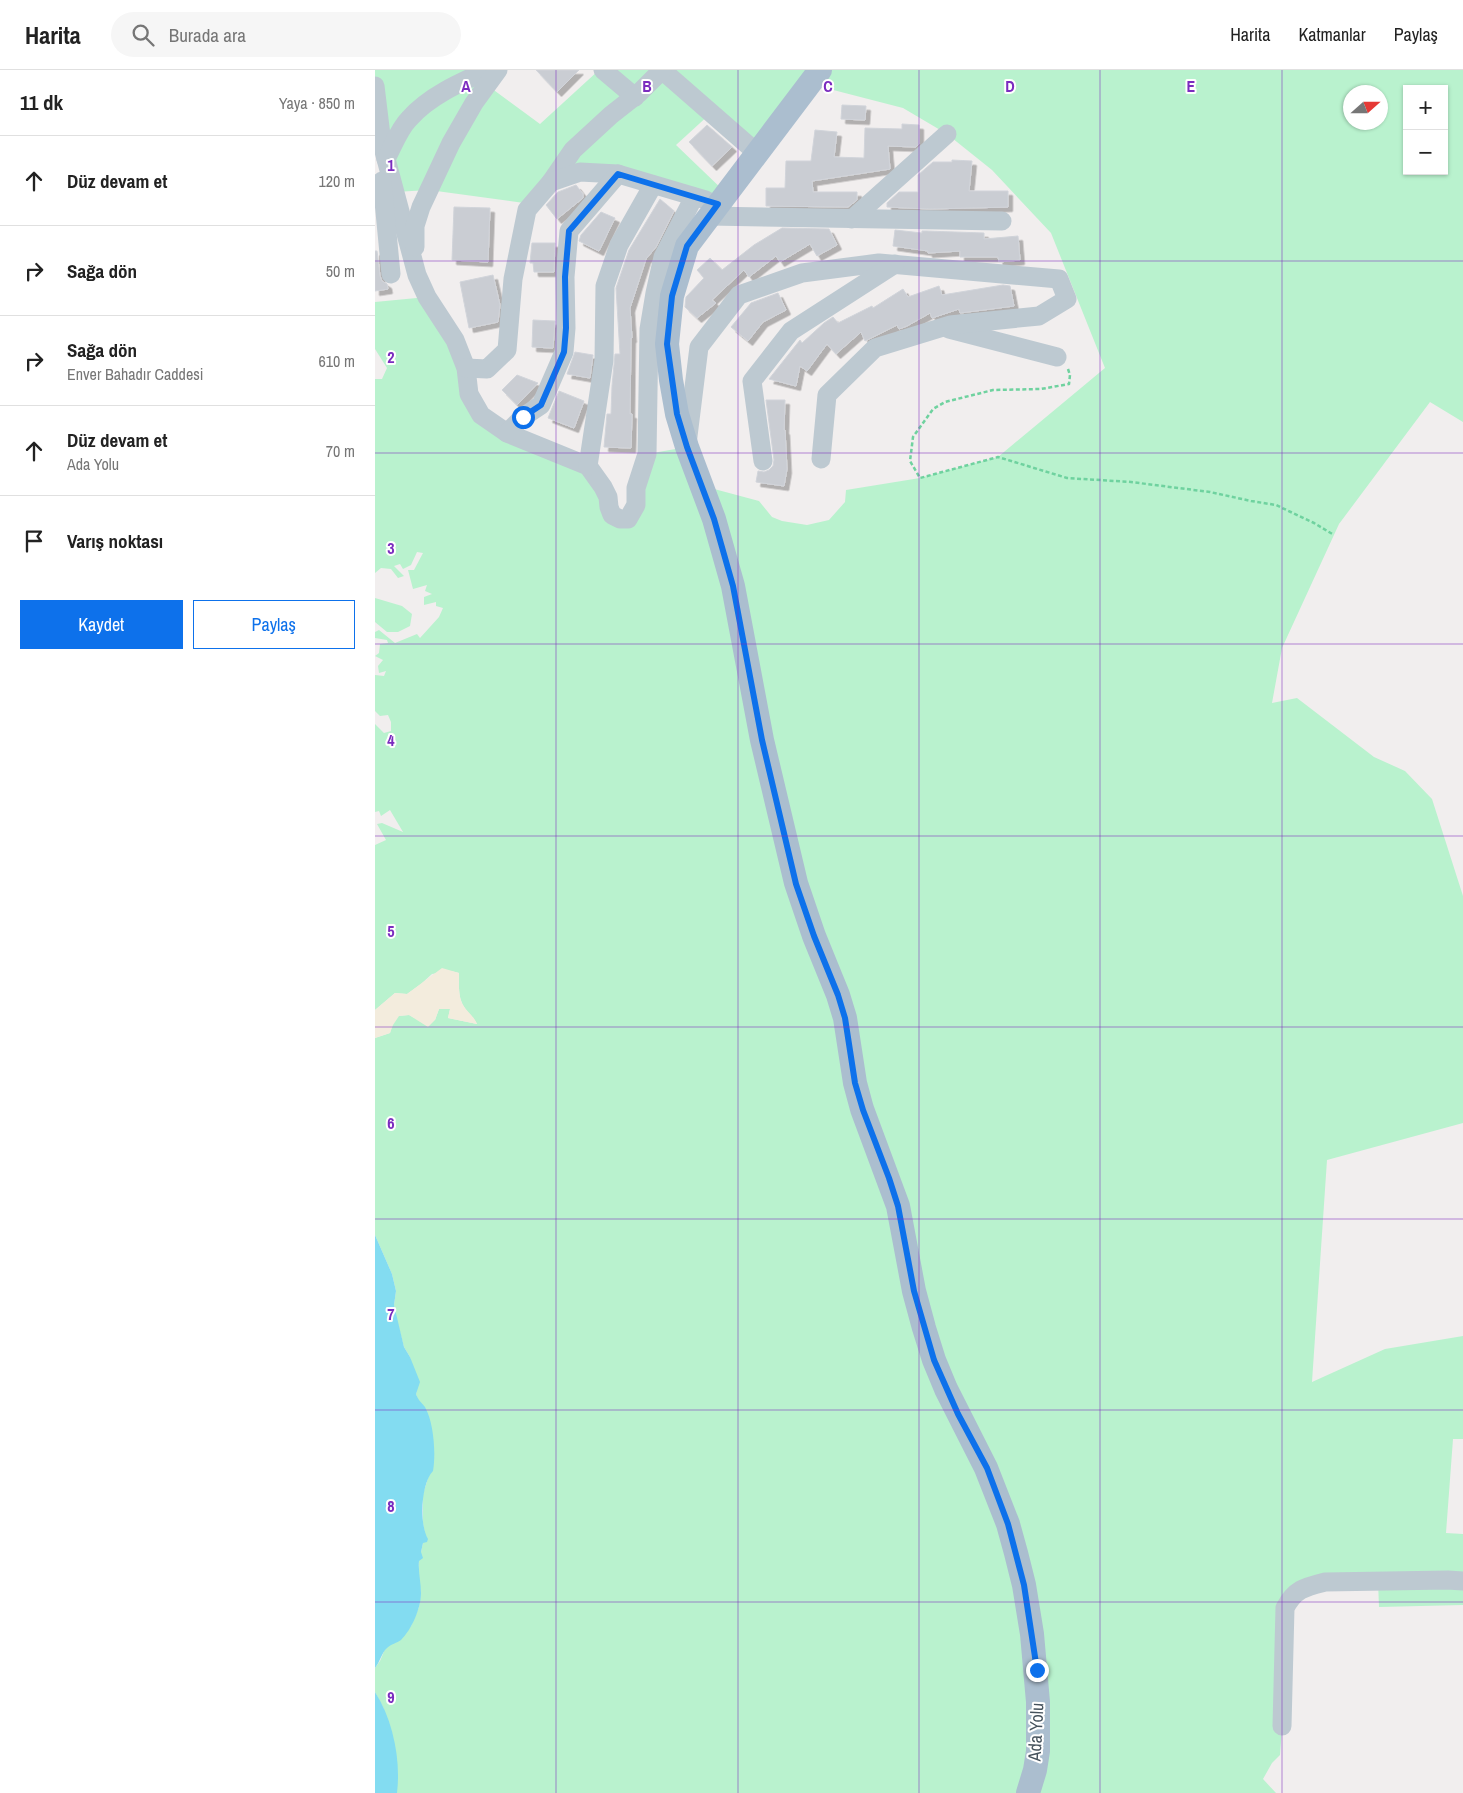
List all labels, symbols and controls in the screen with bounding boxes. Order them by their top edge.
search box [111,12,461,57]
text: Harita [25,19,81,51]
icon: search [129,21,157,49]
text: Burada ara [169,22,246,48]
text: Harita [1230,22,1270,47]
text: Katmanlar [1298,22,1366,47]
text: Paylaş [1394,22,1438,47]
text: A [461,75,471,97]
text: B [642,75,652,97]
text: C [823,75,833,97]
text: D [1005,75,1015,97]
text: E [1187,75,1196,97]
north arrow [1343,85,1388,130]
map controls [1403,85,1448,175]
button: + [1403,85,1448,130]
text: 11 dk [20,88,63,117]
text: Yaya · 850 m [279,92,355,114]
button: − [1403,130,1448,175]
text: 1 [387,154,395,176]
icon: ahead [20,167,48,195]
text: Düz devam et [67,168,167,194]
text: 120 m [319,170,355,192]
icon: right [20,257,48,285]
text: Sağa dön [67,258,137,284]
text: 50 m [326,260,355,282]
text: Sağa dön [67,337,137,363]
text: 2 [387,346,395,368]
icon: right [20,347,48,375]
text: 610 m [319,350,355,372]
text: Enver Bahadır Caddesi [67,363,203,385]
route start [512,406,535,429]
text: Düz devam et [67,427,167,453]
icon: ahead [20,437,48,465]
text: 70 m [326,440,355,462]
text: Ada Yolu [67,453,119,475]
icon: arrive [20,527,48,555]
text: Varış noktası [67,528,163,554]
text: 3 [387,537,395,559]
button: Kaydet [20,600,183,649]
button: Paylaş [193,600,355,649]
text: 4 [387,729,395,751]
text: 5 [387,920,395,942]
text: 6 [387,1112,395,1134]
text: 7 [387,1303,395,1325]
text: 8 [387,1495,395,1517]
route end [1026,1659,1049,1682]
text: 9 [387,1686,395,1708]
street label: Ada Yolu [1021,1702,1050,1763]

